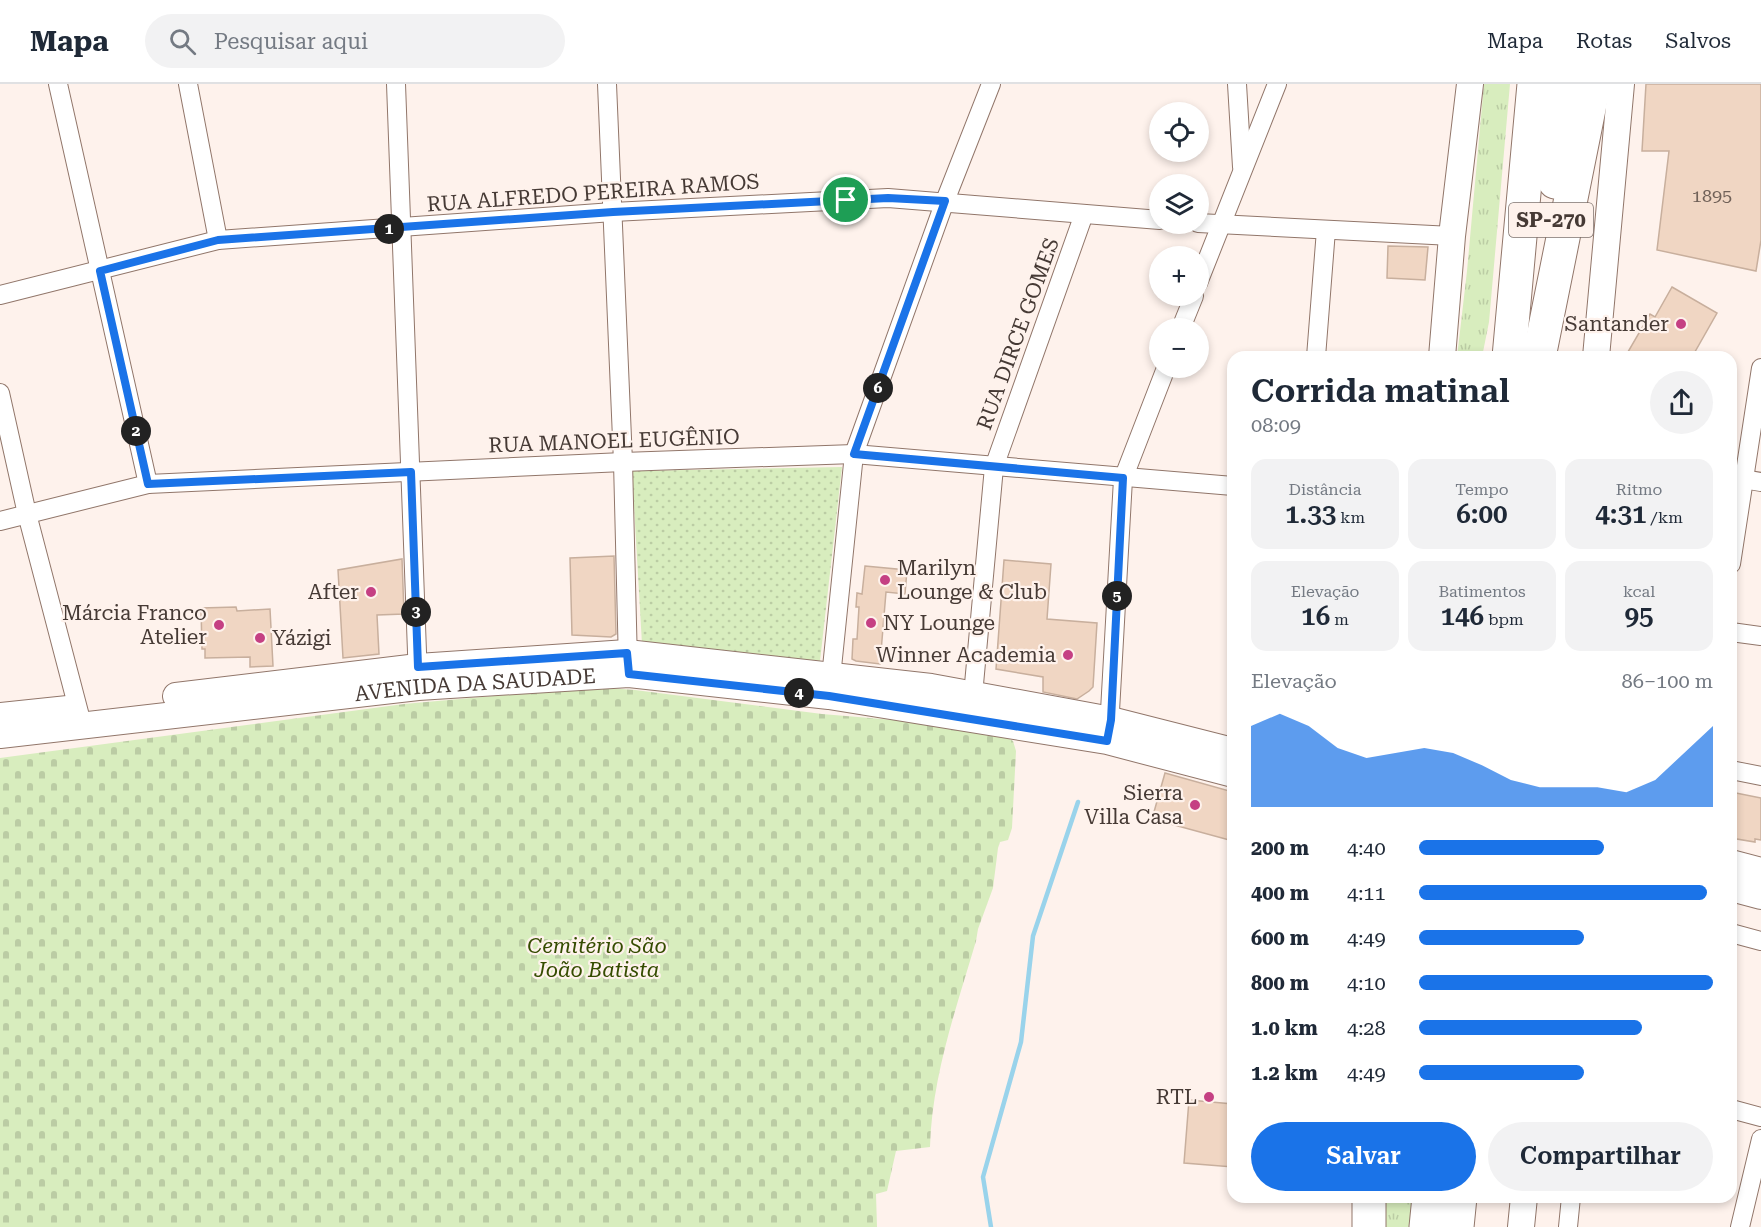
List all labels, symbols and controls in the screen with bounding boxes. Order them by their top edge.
search box [145,14,565,68]
text: Mapa [30,25,109,58]
icon: search [166,25,199,58]
text: Pesquisar aqui [214,29,368,54]
text: Mapa [1487,29,1543,53]
text: Rotas [1576,29,1632,53]
text: Salvos [1665,29,1731,53]
map controls [1149,102,1209,378]
button: locate [1149,102,1209,162]
street label: RUA ALFREDO PEREIRA RAMOS [426,169,760,217]
pin [820,174,871,225]
button: layers [1149,174,1209,234]
icon: arrive [829,183,862,216]
house number: 1895 [1692,185,1732,206]
road number: SP-270 [1509,203,1593,237]
pin: 1 [374,214,404,244]
text: 1 [385,219,393,238]
street label: RUA DIRCE GOMES [972,235,1064,433]
button: + [1149,246,1209,306]
place label: Santander [1565,312,1669,336]
marker: Santander [1674,317,1688,331]
button: − [1149,318,1209,378]
text: Corrida matinal [1251,371,1510,410]
button: share [1650,371,1713,434]
pin: 6 [863,373,893,403]
text: 6 [874,378,882,397]
text: 08:09 [1251,413,1301,437]
pin: 2 [121,416,151,446]
text: 2 [132,421,140,440]
street label: RUA MANOEL EUGÊNIO [488,425,740,457]
text: Distância [1289,480,1361,499]
text: Tempo [1455,480,1509,499]
text: Ritmo [1616,480,1662,499]
text: 1.33 [1285,499,1336,529]
text: 6:00 [1456,499,1508,529]
text: 4:31 [1595,499,1647,529]
text: km [1336,508,1365,527]
text: /km [1647,508,1683,527]
place label: Marilyn Lounge & Club [897,556,1047,604]
marker: Marilyn Lounge & Club [878,573,892,587]
place label: After [308,580,359,604]
pin: 5 [1102,581,1132,611]
text: Elevação [1291,582,1359,601]
text: Batimentos [1438,582,1526,601]
text: kcal [1623,582,1655,601]
marker: After [364,585,378,599]
text: 5 [1113,586,1121,605]
pin: 3 [401,597,431,627]
place label: Márcia Franco Atelier [62,601,207,649]
text: 16 [1301,601,1330,631]
text: 146 [1440,601,1484,631]
text: 95 [1624,601,1654,631]
text: 3 [412,602,420,621]
text: m [1330,610,1349,629]
text: bpm [1484,610,1524,629]
place label: NY Lounge [883,611,995,635]
marker: NY Lounge [864,616,878,630]
marker: Márcia Franco Atelier [212,618,226,632]
place label: Yázigi [272,626,332,650]
marker: Yázigi [253,631,267,645]
place label: Winner Academia [876,643,1057,667]
marker: Winner Academia [1061,648,1075,662]
street label: AVENIDA DA SAUDADE [353,664,597,706]
text: Elevação [1251,669,1337,693]
text: 86–100 m [1622,669,1713,693]
pin: 4 [784,678,814,708]
text: 4 [795,683,803,702]
place label: Sierra Villa Casa [1084,781,1184,829]
marker: Sierra Villa Casa [1188,798,1202,812]
text: 200 m [1251,836,1309,860]
text: 4:40 [1347,836,1386,860]
text: 400 m [1251,881,1309,905]
text: 4:11 [1347,881,1386,905]
text: 600 m [1251,926,1309,950]
text: 4:49 [1347,926,1386,950]
park label: Cemitério São João Batista [527,934,667,982]
text: 800 m [1251,971,1309,995]
text: 4:10 [1347,971,1386,995]
text: 1.0 km [1251,1016,1318,1040]
text: 4:28 [1347,1016,1386,1040]
text: 1.2 km [1251,1061,1318,1085]
text: 4:49 [1347,1061,1386,1085]
place label: RTL [1156,1085,1197,1109]
marker: RTL [1202,1090,1216,1104]
button: Salvar [1251,1122,1476,1191]
button: Compartilhar [1488,1122,1713,1191]

